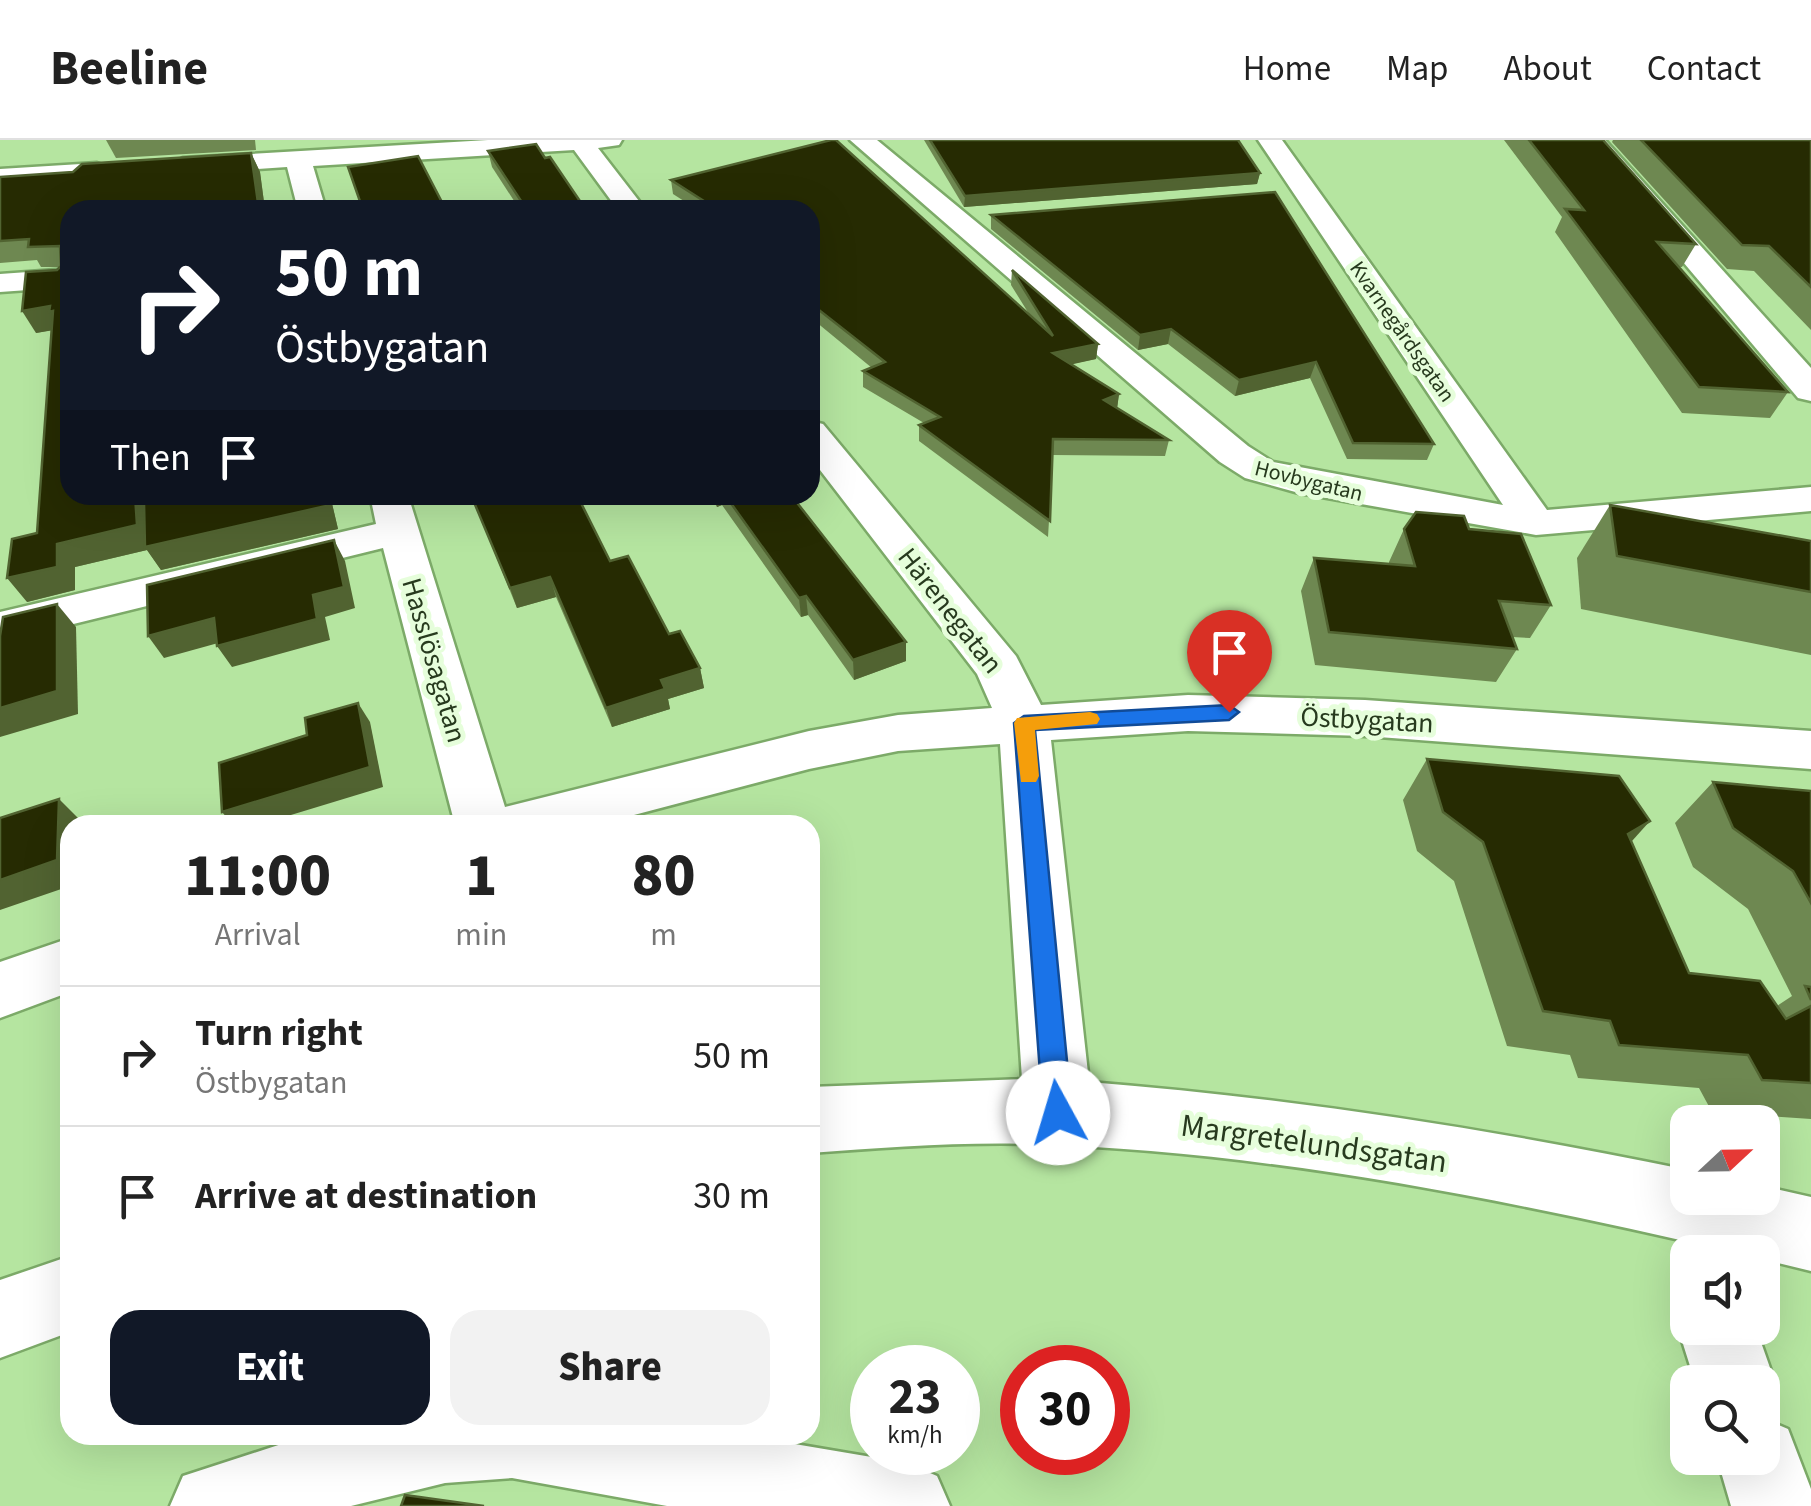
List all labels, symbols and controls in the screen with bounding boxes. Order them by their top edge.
text: Beeline [50,35,208,103]
text: Home [1243,44,1331,94]
text: Map [1386,44,1449,94]
text: About [1504,44,1592,94]
text: Contact [1647,44,1761,94]
text: 50 m [275,223,423,323]
icon: right [110,240,240,370]
street label: Kvarnegårdsgatan [1342,254,1463,409]
text: Östbygatan [275,316,489,380]
icon: arrive [211,430,266,485]
text: Then [110,431,191,485]
street label: Hovbygatan [1251,452,1366,510]
street label: Härenegatan [888,539,1012,682]
street label: Hasslösagatan [391,573,477,747]
pin [1187,610,1272,713]
icon: arrive [1202,625,1257,680]
street label: Östbygatan [1299,697,1435,743]
text: 11:00 [184,834,331,919]
text: 1 [465,834,497,919]
text: 80 [632,834,696,919]
text: Arrival [215,912,301,958]
text: min [455,912,507,958]
text: m [650,912,677,958]
text: Turn right [195,1006,363,1060]
icon: right [110,1029,165,1084]
text: 50 m [693,1029,770,1083]
text: Östbygatan [195,1060,347,1106]
position arrow [1006,1061,1110,1165]
street label: Margretelundsgatan [1178,1103,1450,1185]
north arrow [1670,1105,1780,1215]
map controls [1670,1105,1780,1475]
icon: arrive [110,1169,165,1224]
text: Arrive at destination [195,1169,537,1223]
text: 30 m [693,1169,770,1223]
button: sound [1670,1235,1780,1345]
button: Exit [110,1310,430,1425]
button: Share [450,1310,770,1425]
speed limit sign: 30 [1000,1345,1130,1475]
text: 23 [889,1362,941,1433]
button: search [1670,1365,1780,1475]
text: km/h [887,1417,943,1453]

